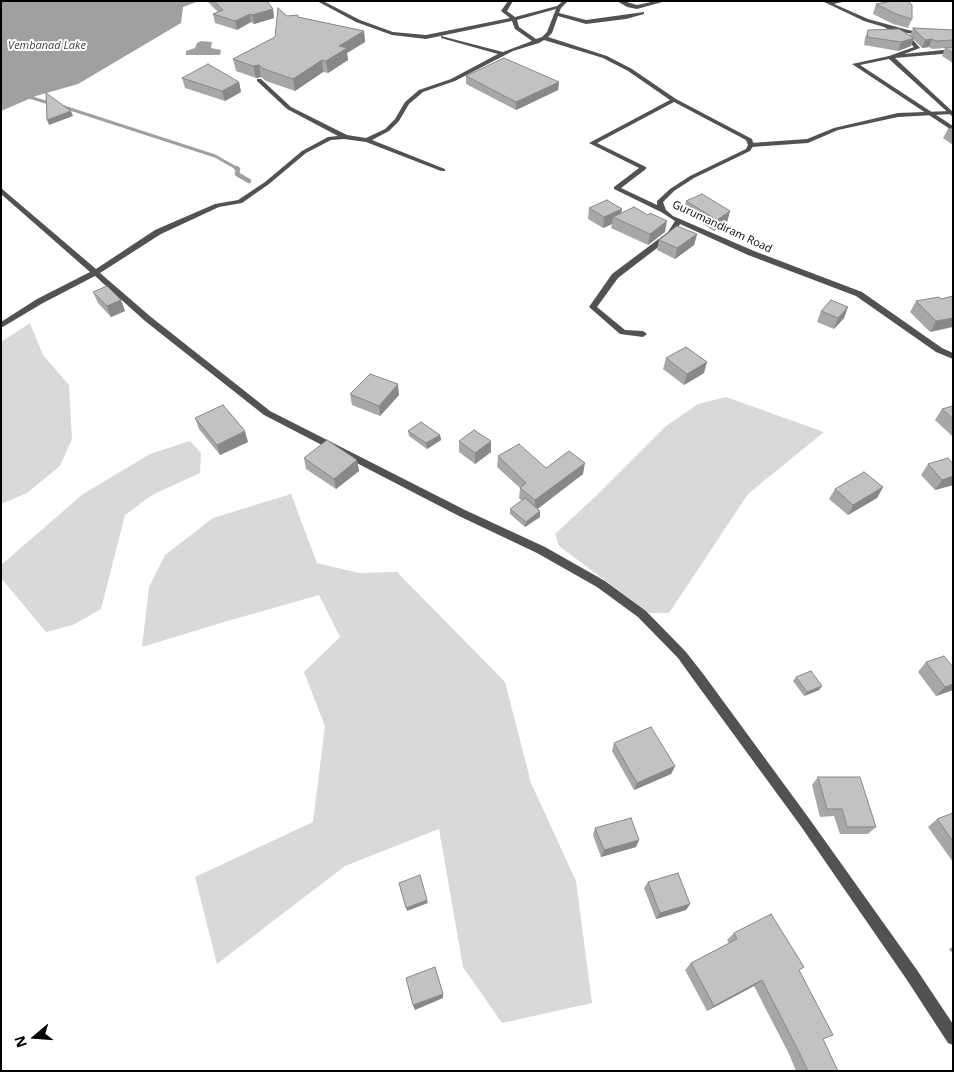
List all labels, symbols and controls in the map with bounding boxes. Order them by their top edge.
water label: Vembanad Lake [8,39,86,53]
street label: Gurumandiram Road [670,198,774,256]
north arrow [10,1012,60,1062]
text: N [9,1033,31,1050]

